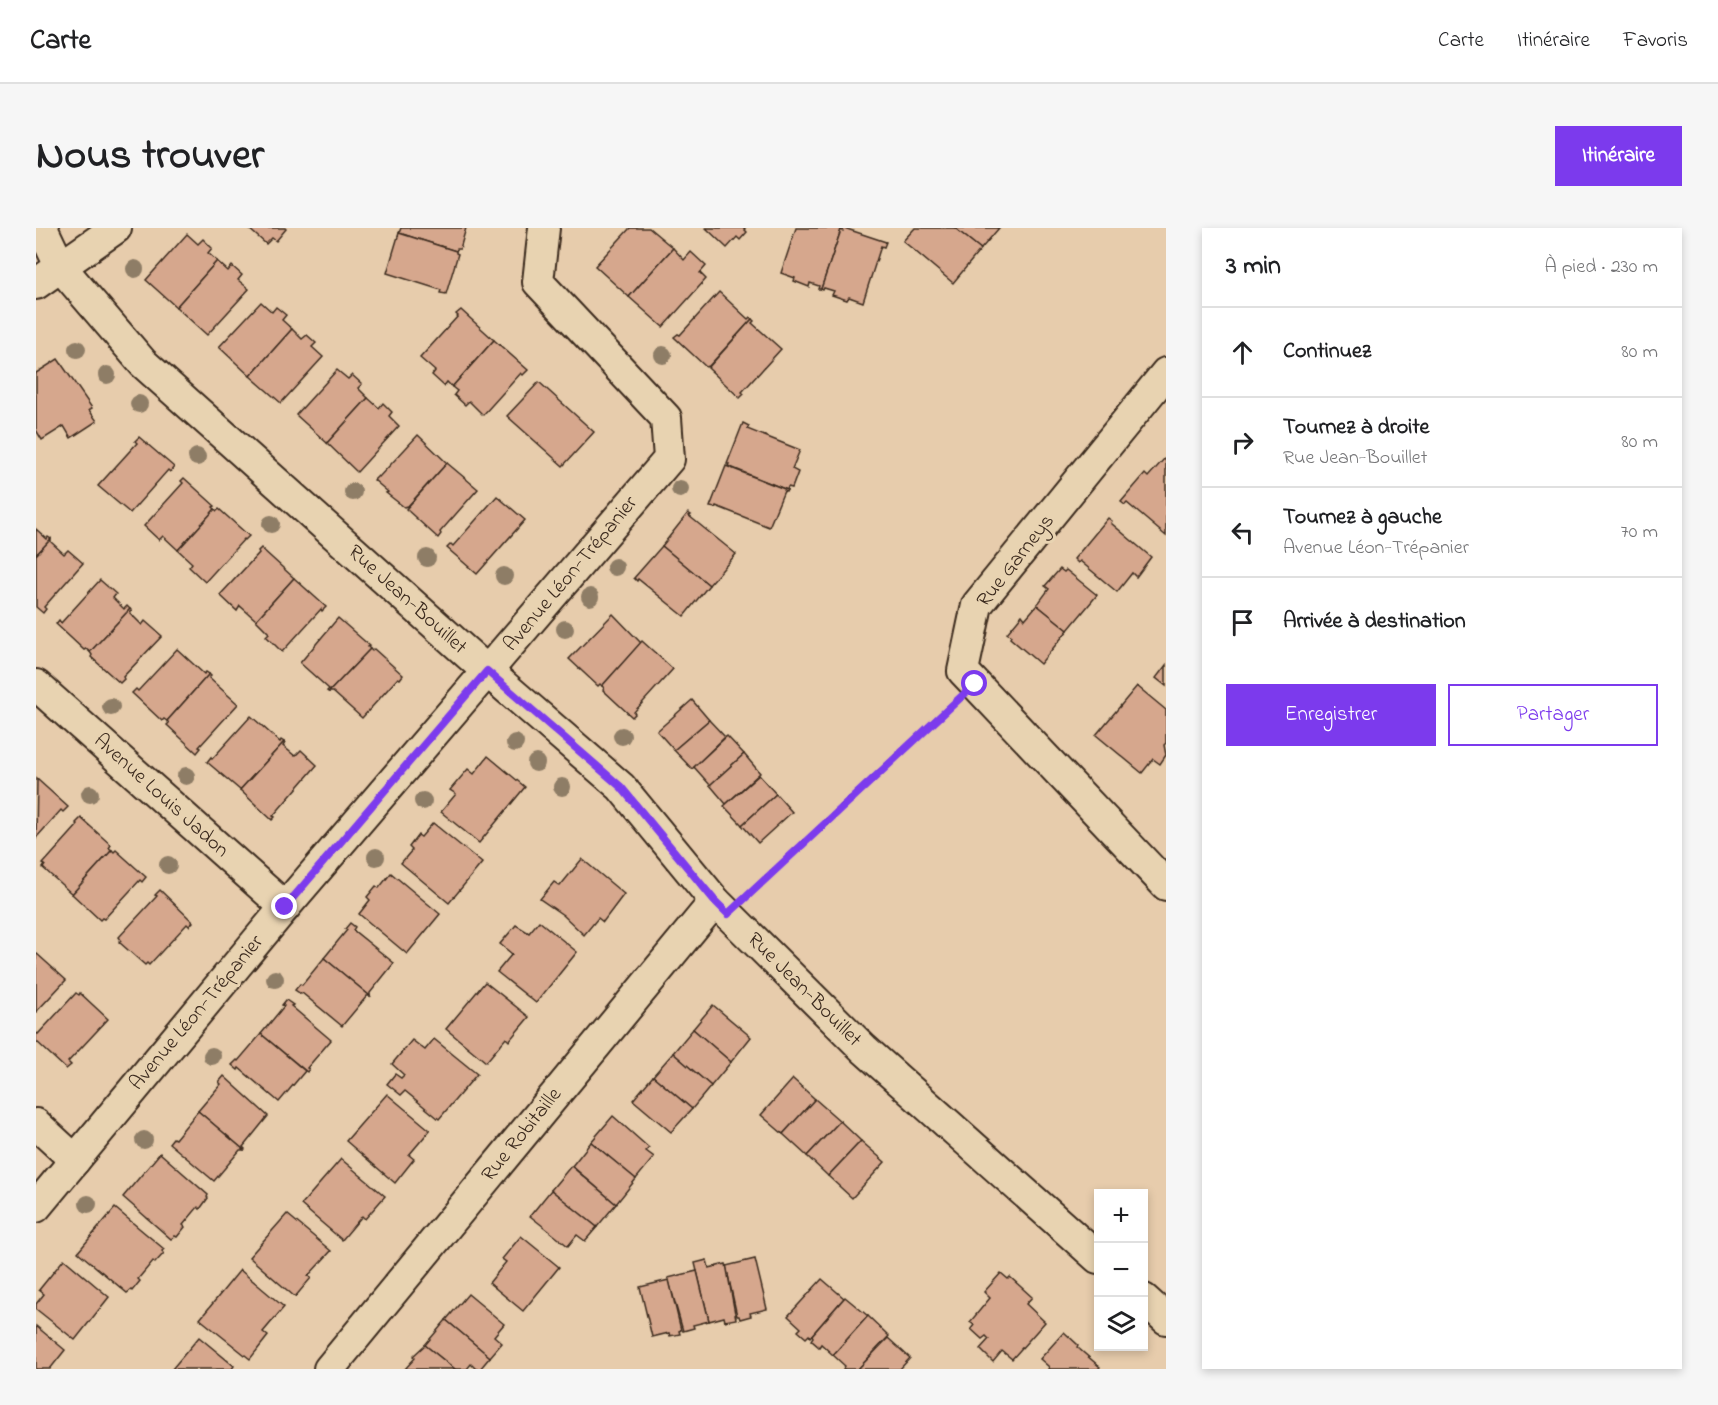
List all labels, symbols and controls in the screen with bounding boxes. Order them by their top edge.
text: Carte [30,21,91,62]
text: Carte [1438,26,1484,56]
text: Itinéraire [1517,26,1590,56]
text: Favoris [1623,26,1688,56]
text: Nous trouver [36,126,264,187]
button: Itinéraire [1555,126,1682,186]
text: 3 min [1226,248,1281,286]
text: À pied · 230 m [1544,253,1658,282]
icon: ahead [1226,336,1259,369]
text: Continuez [1283,336,1371,368]
text: 80 m [1621,338,1658,367]
text: Tournez à droite [1283,412,1429,444]
icon: right [1226,426,1259,459]
text: 80 m [1621,428,1658,457]
text: Rue Jean-Bouillet [1283,444,1428,473]
street label: Avenue Léon-Trépanier [497,489,646,658]
text: Tournez à gauche [1283,502,1442,534]
street label: Rue Garneys [970,508,1064,615]
icon: left [1226,516,1259,549]
text: 70 m [1621,518,1658,547]
text: Avenue Léon-Trépanier [1283,534,1469,563]
street label: Rue Jean-Bouillet [341,538,473,662]
icon: arrive [1226,606,1259,639]
text: Arrivée à destination [1283,606,1466,638]
route start [961,670,987,696]
button: Enregistrer [1226,684,1436,746]
button: Partager [1448,684,1658,746]
street label: Avenue Louis Jadon [87,727,235,865]
route end [271,893,297,919]
street label: Rue Jean-Bouillet [740,926,868,1054]
street label: Avenue Léon-Trépanier [123,928,272,1097]
street label: Rue Robitaille [475,1081,570,1189]
map controls [1094,1189,1148,1351]
button: + [1094,1189,1148,1243]
button: − [1094,1243,1148,1297]
button: layers [1094,1297,1148,1351]

